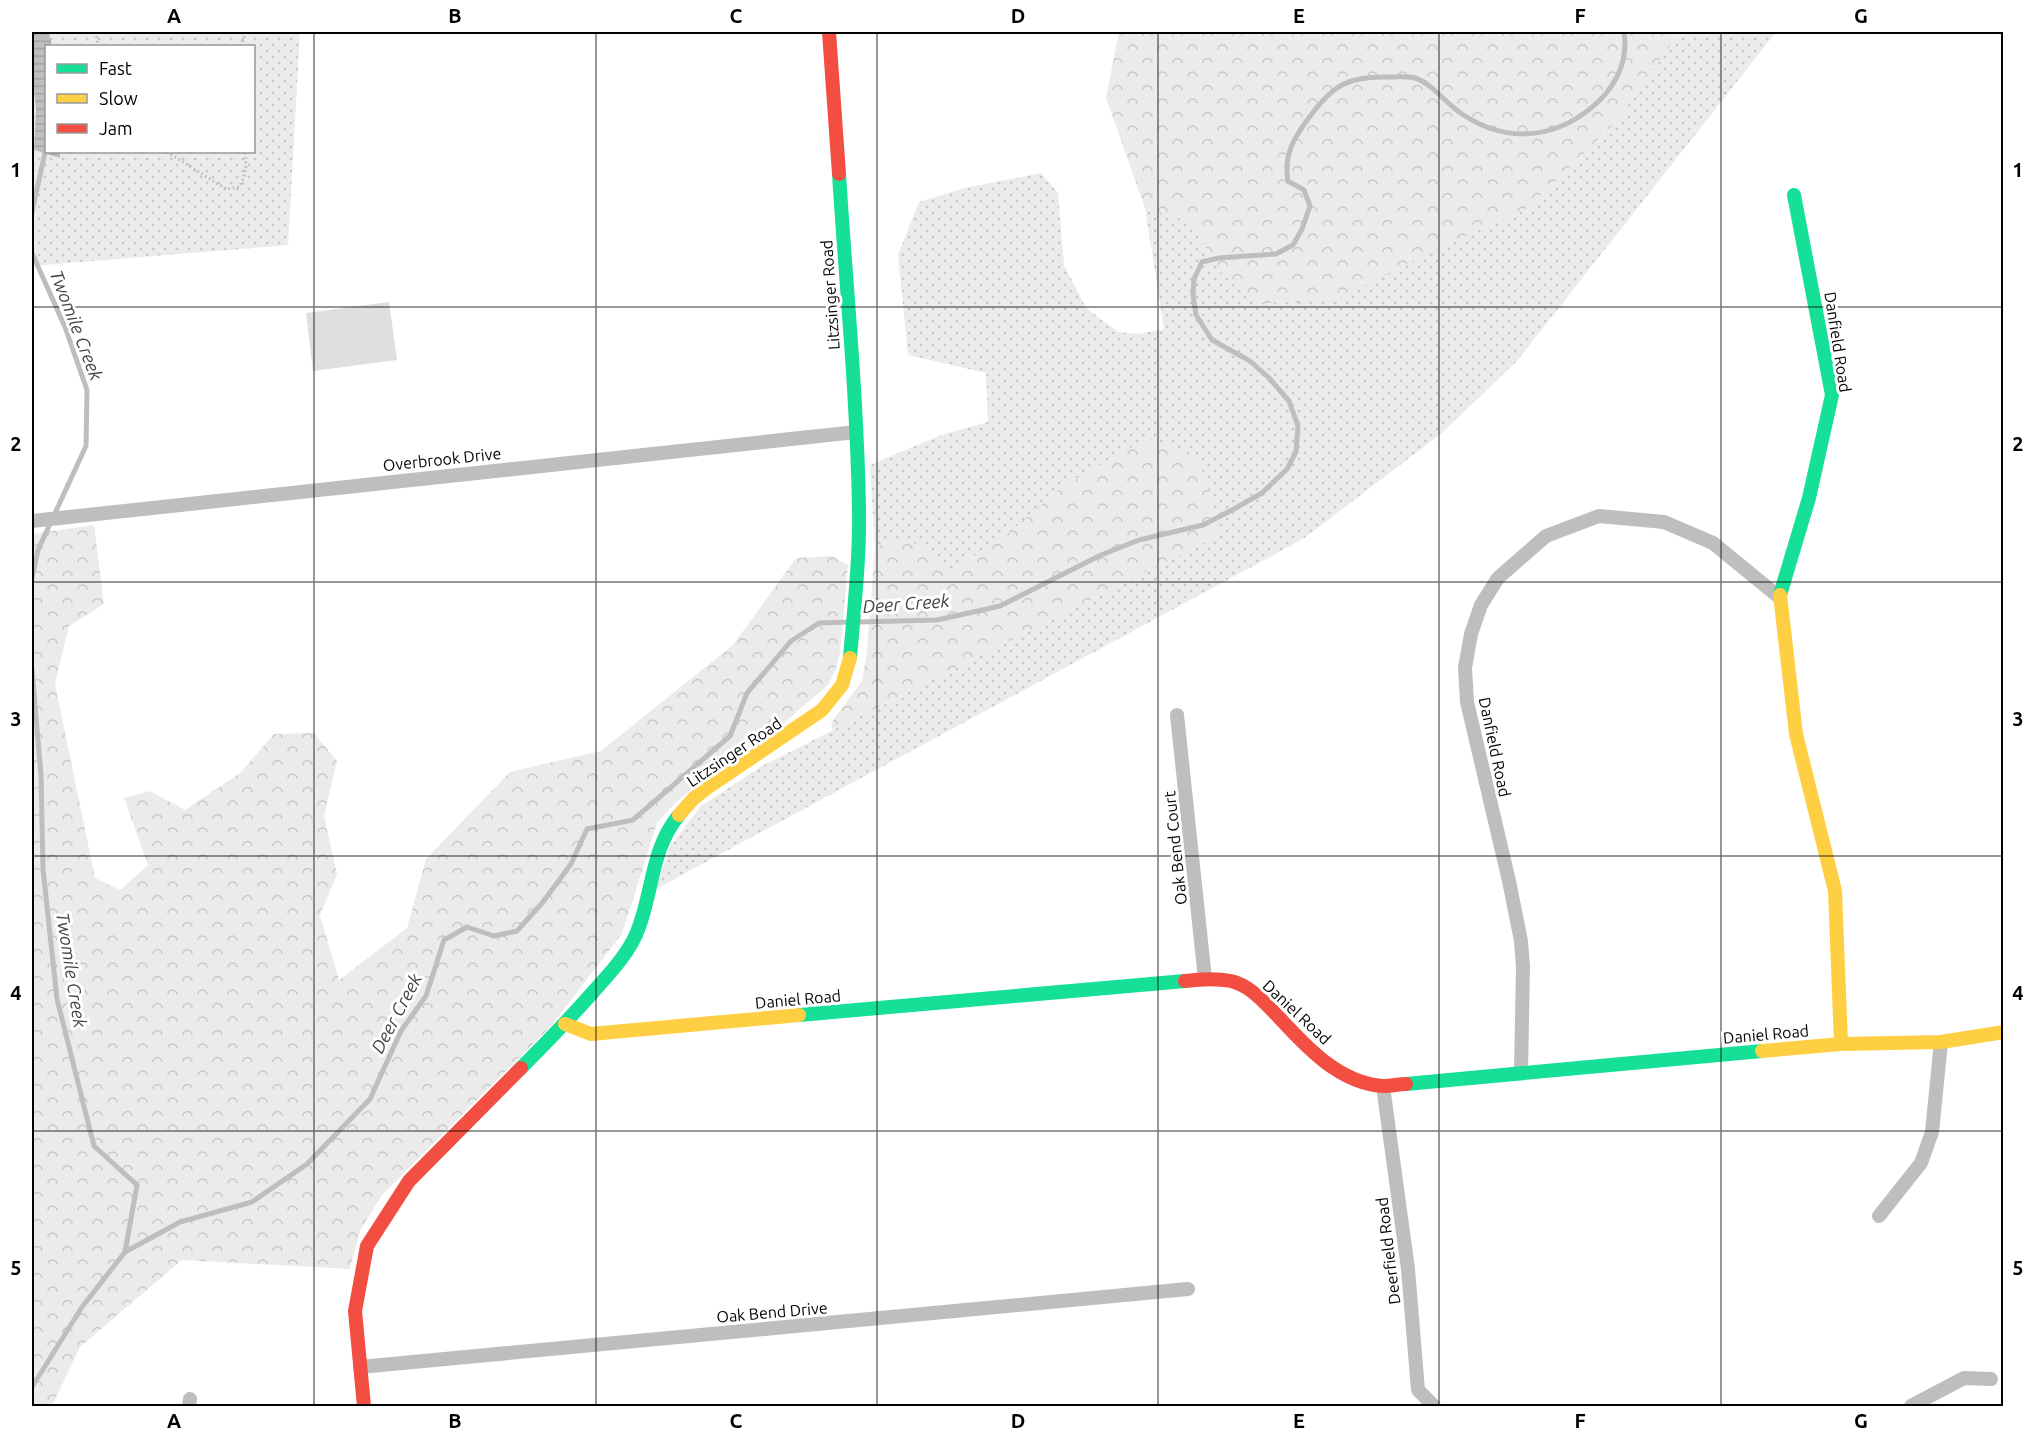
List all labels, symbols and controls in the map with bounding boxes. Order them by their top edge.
text: A [167,4,181,27]
text: B [448,4,462,27]
text: C [730,4,743,27]
text: D [1011,4,1025,27]
text: E [1293,4,1305,27]
text: F [1574,4,1586,27]
text: G [1854,4,1868,27]
legend [45,45,255,153]
text: Fast [99,58,132,78]
text: Slow [99,88,138,108]
text: Jam [99,118,133,138]
text: 1 [10,158,22,181]
text: 1 [2012,158,2024,181]
street label: Litzsinger Road [817,239,843,351]
water label: Twomile Creek [47,267,107,384]
street label: Danfield Road [1821,290,1855,394]
text: 2 [10,432,22,455]
text: 2 [2012,432,2024,455]
street label: Overbrook Drive [382,444,502,474]
water label: Deer Creek [862,590,951,616]
street label: Danfield Road [1476,695,1514,799]
text: 3 [10,707,22,730]
text: 3 [2012,707,2024,730]
street label: Litzsinger Road [683,714,785,790]
street label: Oak Bend Court [1160,790,1190,906]
water label: Twomile Creek [53,911,91,1030]
water label: Deer Creek [367,969,426,1056]
street label: Daniel Road [1259,976,1335,1048]
text: 4 [10,981,22,1004]
text: 4 [2012,981,2024,1004]
street label: Daniel Road [754,986,842,1012]
street label: Daniel Road [1722,1021,1810,1047]
street label: Deerfield Road [1372,1196,1404,1306]
text: 5 [10,1256,22,1279]
text: 5 [2012,1256,2024,1279]
street label: Oak Bend Drive [716,1298,828,1326]
text: A [167,1409,181,1432]
text: B [448,1409,462,1432]
text: C [730,1409,743,1432]
text: D [1011,1409,1025,1432]
text: E [1293,1409,1305,1432]
text: F [1574,1409,1586,1432]
text: G [1854,1409,1868,1432]

